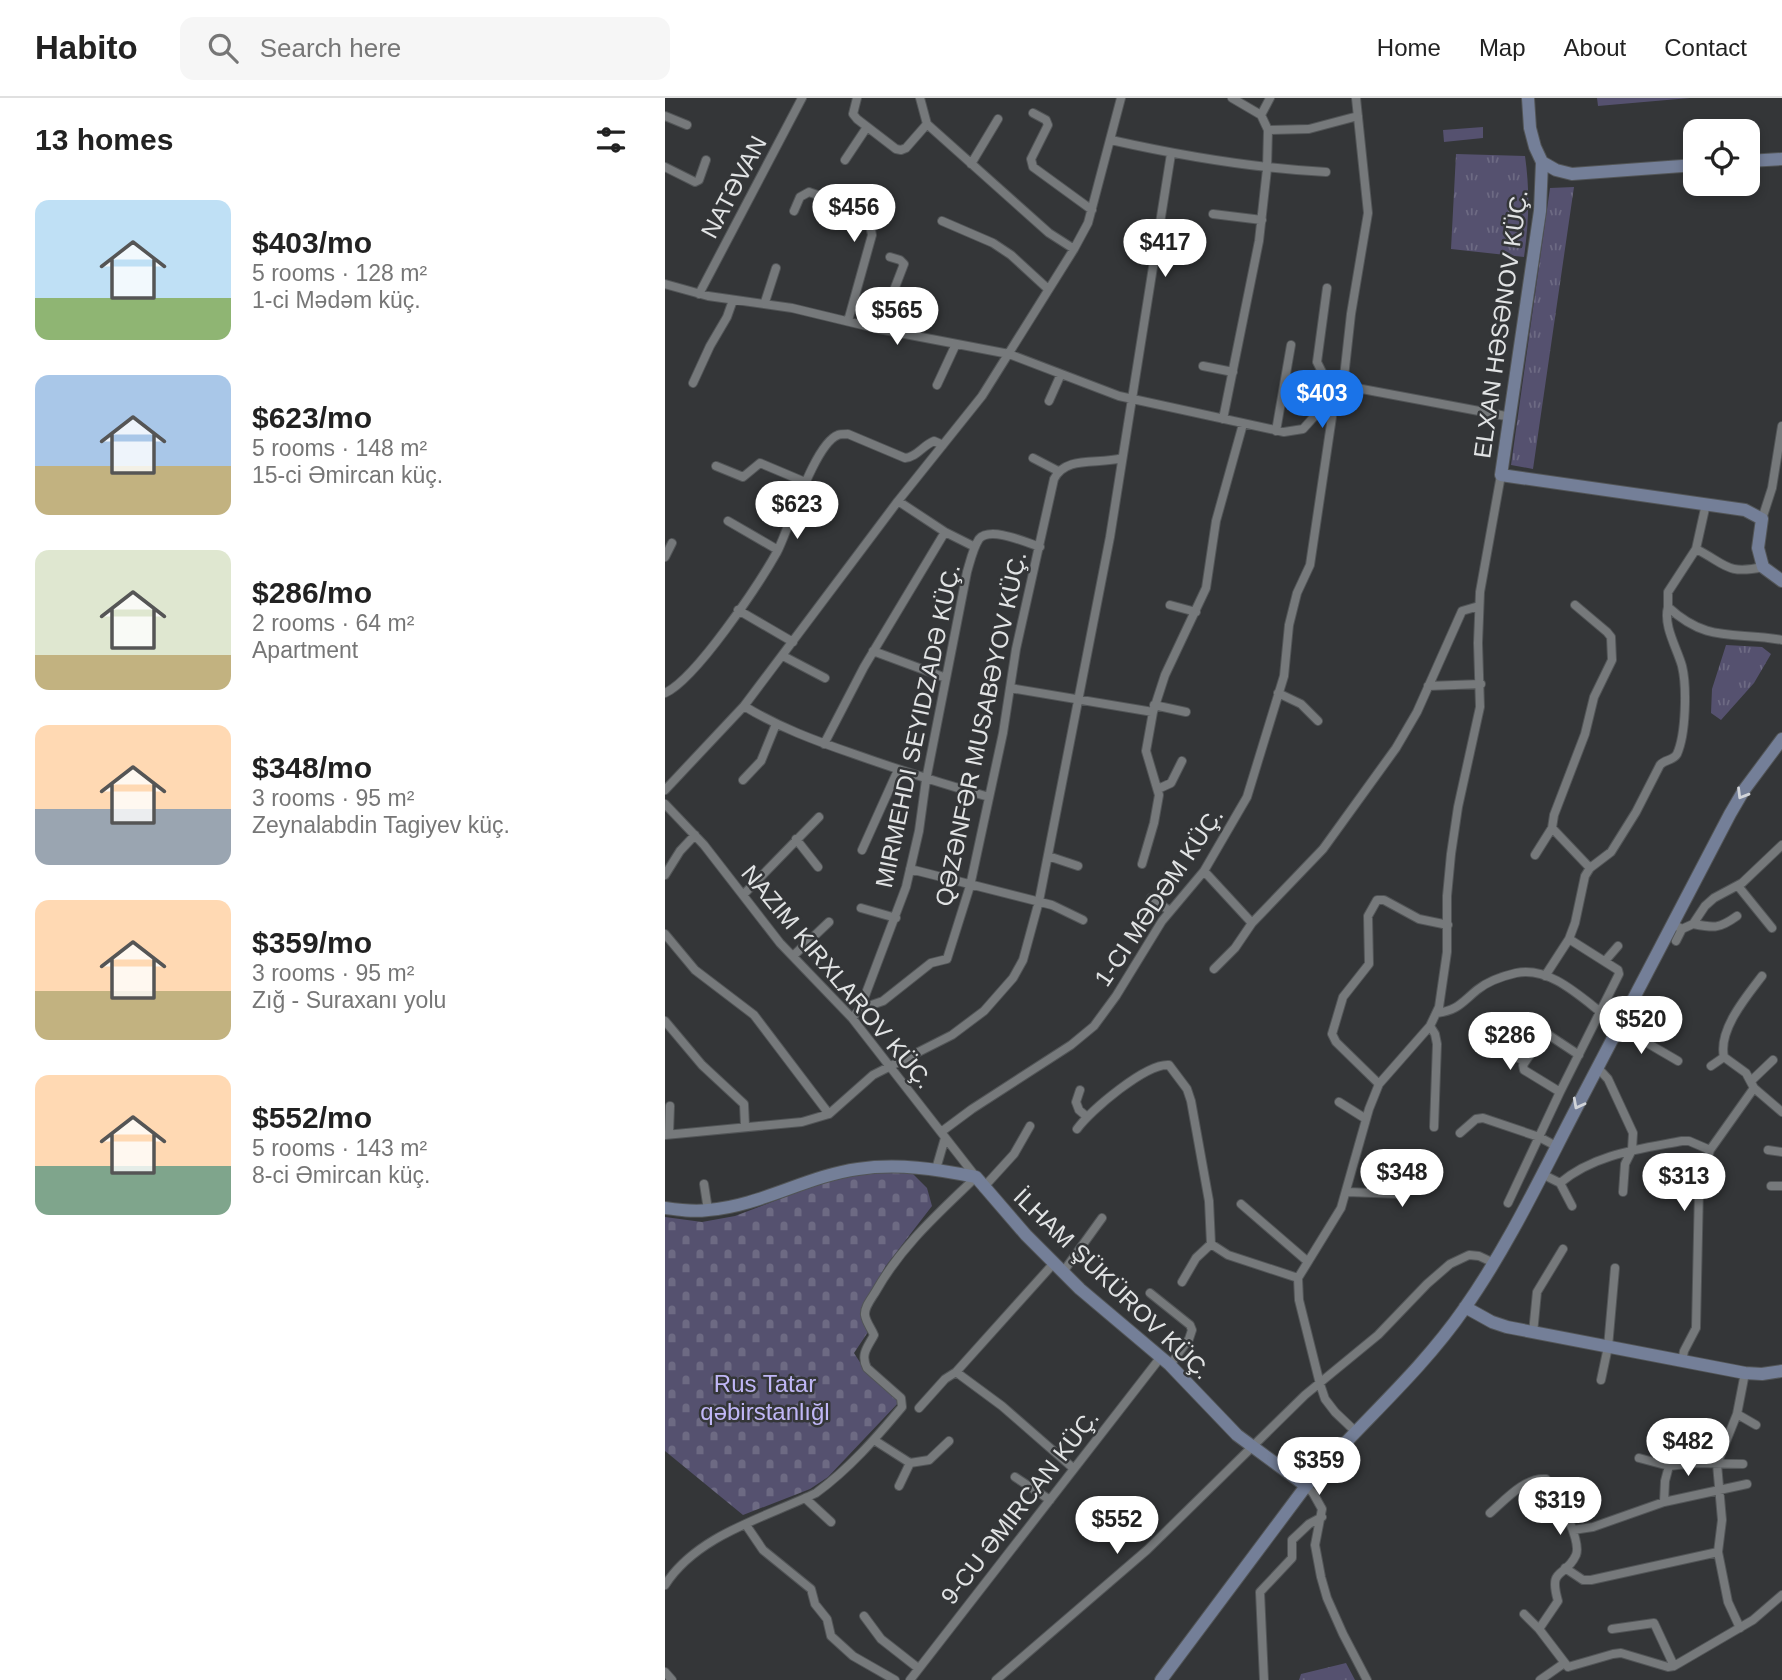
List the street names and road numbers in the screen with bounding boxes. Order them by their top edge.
street label: NATƏVAN [695,131,772,242]
street label: ELXAN HƏSƏNOV KÜÇ. [1468,188,1533,460]
street label: QƏZƏNFƏR MUSABƏYOV KÜÇ. [930,549,1031,909]
street label: MIRMEHDI SEYIDZADƏ KÜÇ. [870,562,965,890]
street label: 1-CI MƏDƏM KÜÇ. [1089,802,1228,991]
street label: NAZIM KIRXLAROV KÜÇ. [736,860,939,1094]
street label: İLHAM ŞÜKÜROV KÜÇ. [1008,1183,1216,1385]
street label: 9-CU ƏMIRCAN KÜÇ. [935,1404,1104,1609]

